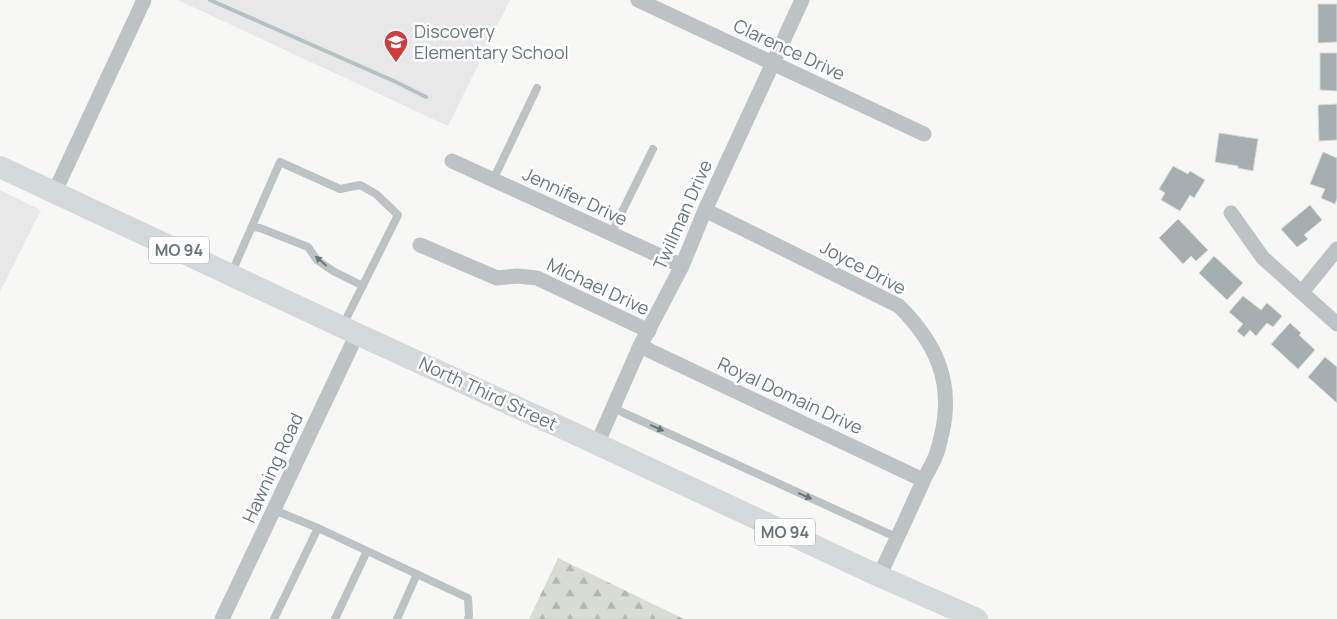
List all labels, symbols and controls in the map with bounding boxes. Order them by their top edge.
street label: Clarence Drive [730,13,849,85]
place label: Discovery Elementary School [414,19,569,64]
school or university icon: Discovery Elementary School [383,29,409,63]
street label: Twillman Drive [647,156,717,273]
street label: Jennifer Drive [519,161,632,231]
street label: Joyce Drive [816,235,910,300]
road number: MO 94 [149,236,209,264]
street label: Michael Drive [543,252,654,320]
one-way arrow [314,256,327,267]
street label: North Third Street [415,351,561,436]
street label: Royal Domain Drive [714,351,867,439]
street label: Hawning Road [236,409,308,526]
one-way arrow [650,425,664,433]
one-way arrow [798,492,812,500]
road number: MO 94 [755,518,815,546]

